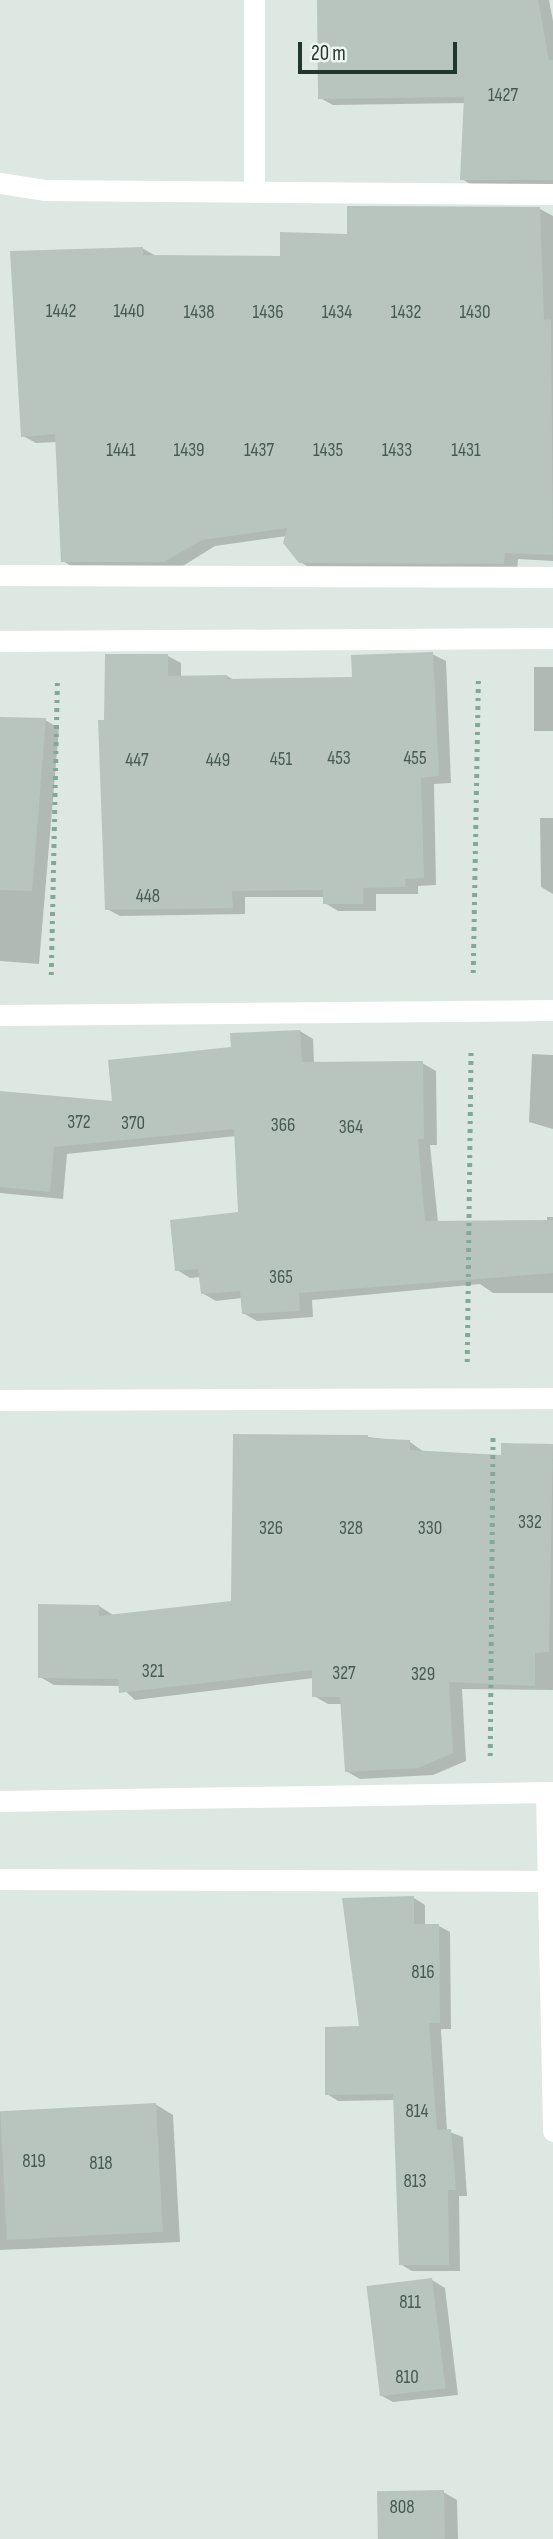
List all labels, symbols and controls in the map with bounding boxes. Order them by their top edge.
scale bar [301,28,460,72]
text: 20 m [311,41,346,66]
house number: 1427 [488,85,518,107]
house number: 1442 [46,301,76,323]
house number: 1440 [113,301,145,323]
house number: 1438 [184,302,214,324]
house number: 1436 [253,302,283,324]
house number: 1434 [322,302,352,324]
house number: 1432 [391,302,421,324]
house number: 1430 [459,302,491,324]
house number: 1441 [106,440,136,462]
house number: 1439 [173,440,205,462]
house number: 1437 [244,440,274,462]
house number: 1435 [313,440,343,462]
house number: 1433 [382,440,412,462]
house number: 1431 [451,440,481,462]
house number: 453 [327,748,351,770]
house number: 455 [403,748,427,770]
house number: 451 [270,749,292,771]
house number: 447 [125,750,149,772]
house number: 449 [206,750,230,772]
house number: 448 [136,886,160,908]
house number: 372 [67,1112,91,1134]
house number: 370 [121,1113,145,1135]
house number: 366 [271,1115,295,1137]
house number: 364 [339,1117,363,1139]
house number: 365 [269,1267,293,1289]
house number: 332 [518,1512,542,1534]
house number: 326 [259,1518,283,1540]
house number: 328 [339,1518,363,1540]
house number: 330 [418,1518,442,1540]
house number: 321 [142,1661,164,1683]
house number: 327 [332,1663,356,1685]
house number: 329 [411,1664,435,1686]
house number: 816 [411,1962,435,1984]
house number: 814 [406,2101,428,2123]
house number: 819 [22,2151,46,2173]
house number: 818 [89,2153,113,2175]
house number: 813 [404,2171,426,2193]
house number: 811 [399,2292,421,2314]
house number: 810 [395,2367,419,2389]
house number: 808 [389,2497,415,2519]

